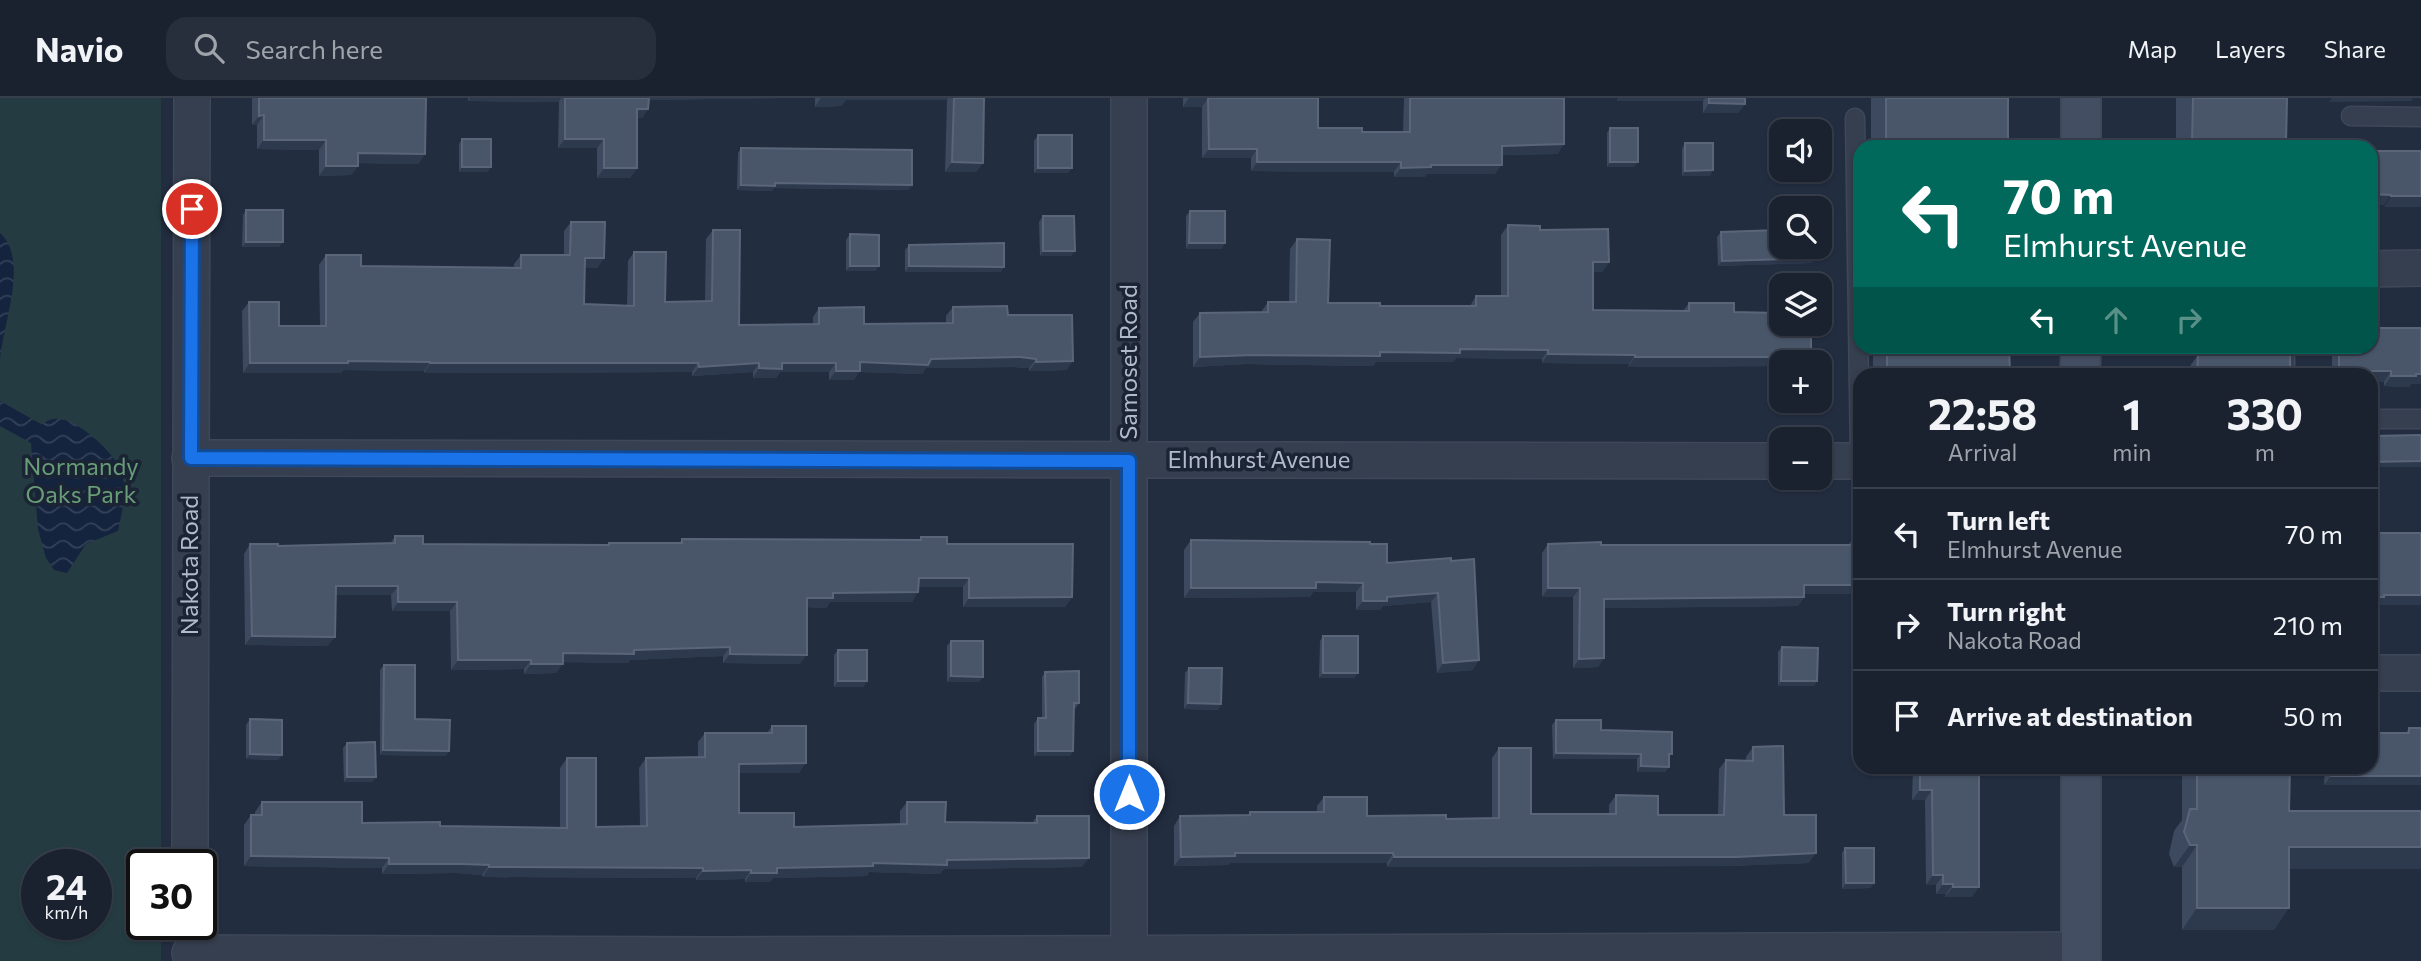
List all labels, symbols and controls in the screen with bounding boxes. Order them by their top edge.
search box [166,17,656,80]
text: Navio [35,28,124,69]
icon: search [190,29,228,67]
text: Search here [246,33,383,64]
text: Map [2128,34,2177,63]
text: Layers [2215,34,2286,63]
text: Share [2324,34,2386,63]
map controls [1769,119,1832,490]
button: sound [1769,119,1832,182]
text: 70 m [2003,164,2114,224]
icon: left [1888,168,1979,259]
pin [162,179,222,239]
icon: arrive [173,190,211,228]
button: search [1769,196,1832,259]
text: Elmhurst Avenue [2003,224,2247,264]
button: layers [1769,273,1832,336]
street label: Samoset Road [1113,284,1142,440]
icon: left [2024,301,2062,339]
icon: ahead [2097,301,2135,339]
icon: right [2170,301,2208,339]
button: + [1769,350,1832,413]
text: 22:58 [1928,387,2037,439]
text: 1 [2122,387,2141,439]
text: 330 [2226,387,2303,439]
button: − [1769,427,1832,490]
text: Arrival [1948,438,2017,466]
text: min [2112,438,2151,466]
text: m [2255,438,2275,466]
street label: Elmhurst Avenue [1168,444,1350,473]
park label: Normandy Oaks Park [23,451,139,508]
street label: Nakota Road [174,495,203,635]
text: Turn left [1947,504,2050,535]
icon: left [1888,515,1926,553]
text: 70 m [2285,518,2343,549]
text: Elmhurst Avenue [1947,535,2122,563]
text: Turn right [1947,595,2066,626]
icon: right [1888,606,1926,644]
text: 210 m [2273,609,2343,640]
text: Nakota Road [1947,626,2081,654]
icon: arrive [1888,697,1926,735]
text: Arrive at destination [1947,700,2193,731]
text: 50 m [2283,700,2343,731]
position arrow [1092,757,1166,831]
speed limit sign: 30 [126,849,217,940]
text: 24 [46,864,87,907]
text: km/h [45,901,88,923]

